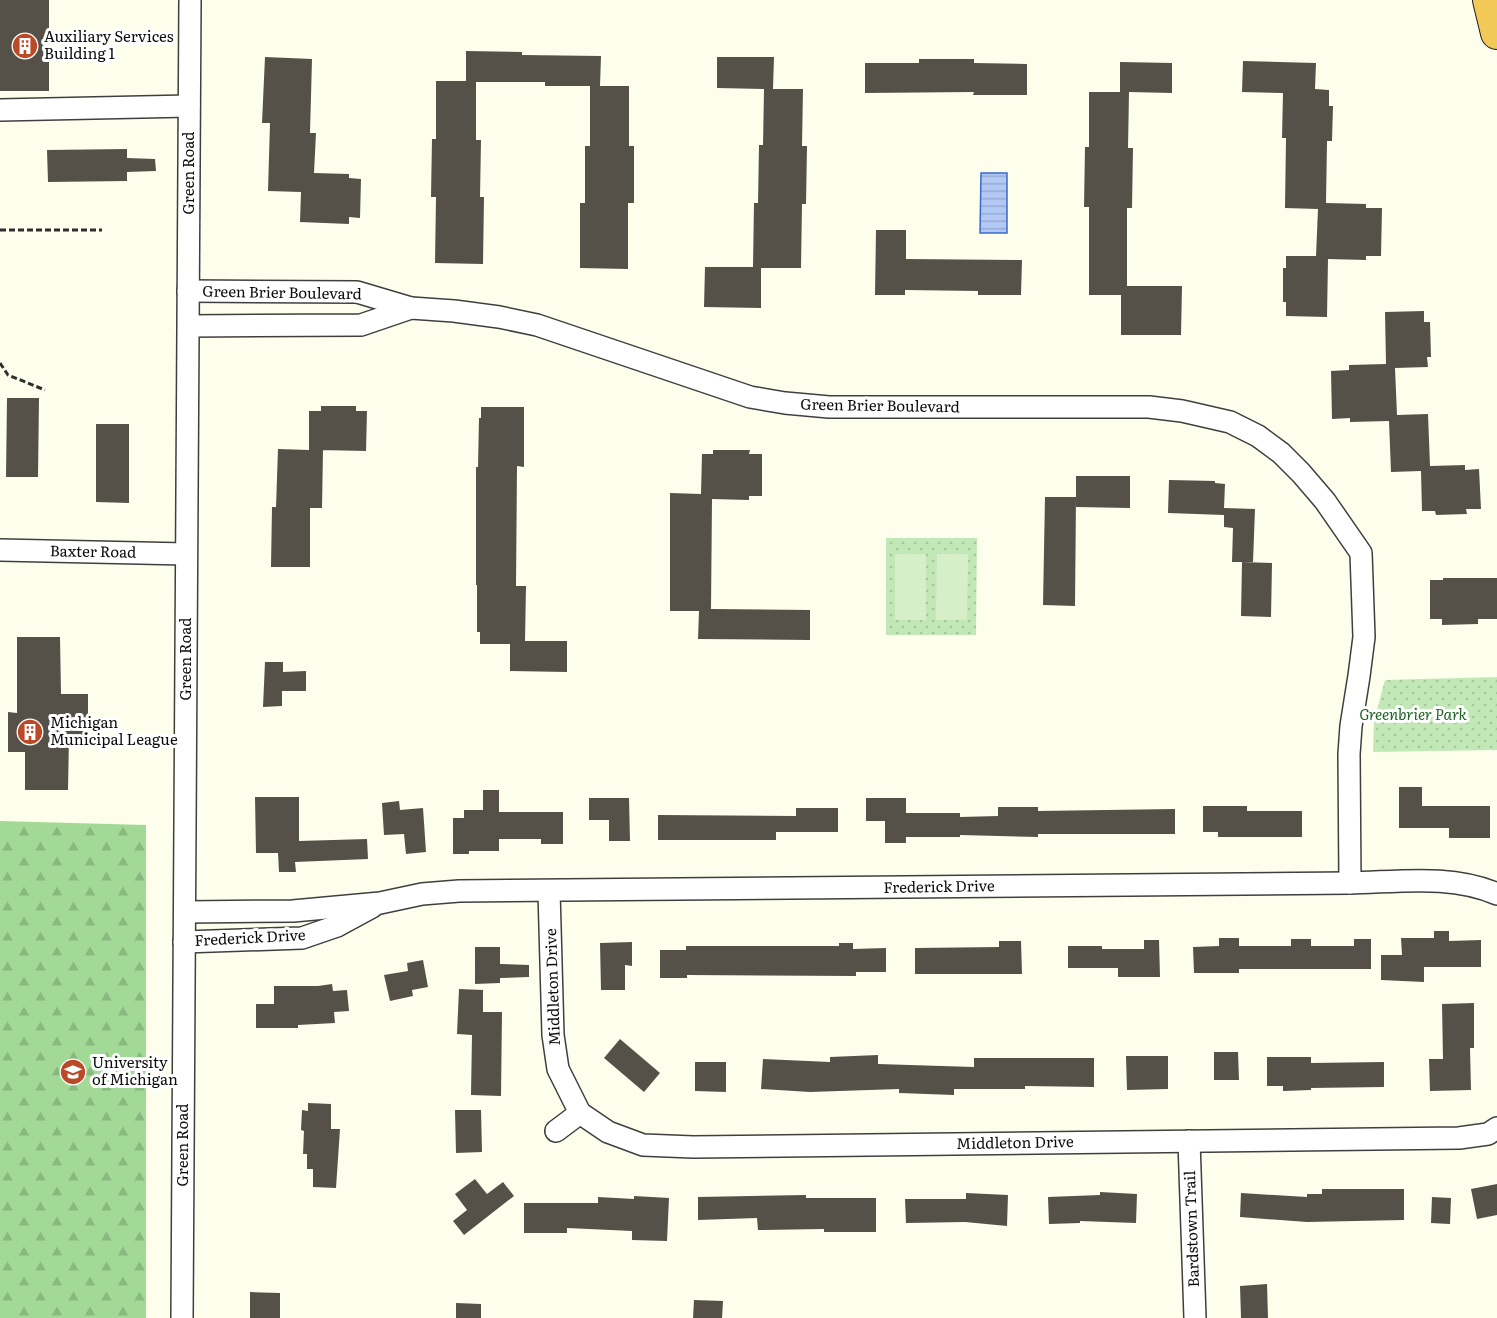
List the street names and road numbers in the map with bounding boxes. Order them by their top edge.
street label: Green Road [176,132,199,214]
street label: Green Brier Boulevard [202,279,362,304]
street label: Green Brier Boulevard [800,392,960,417]
street label: Baxter Road [50,538,136,563]
street label: Green Road [173,618,196,700]
street label: Frederick Drive [883,873,995,898]
street label: Frederick Drive [194,922,306,951]
street label: Middleton Drive [538,928,565,1046]
street label: Green Road [170,1104,193,1186]
street label: Middleton Drive [956,1129,1074,1154]
street label: Bardstown Trail [1177,1170,1204,1288]

